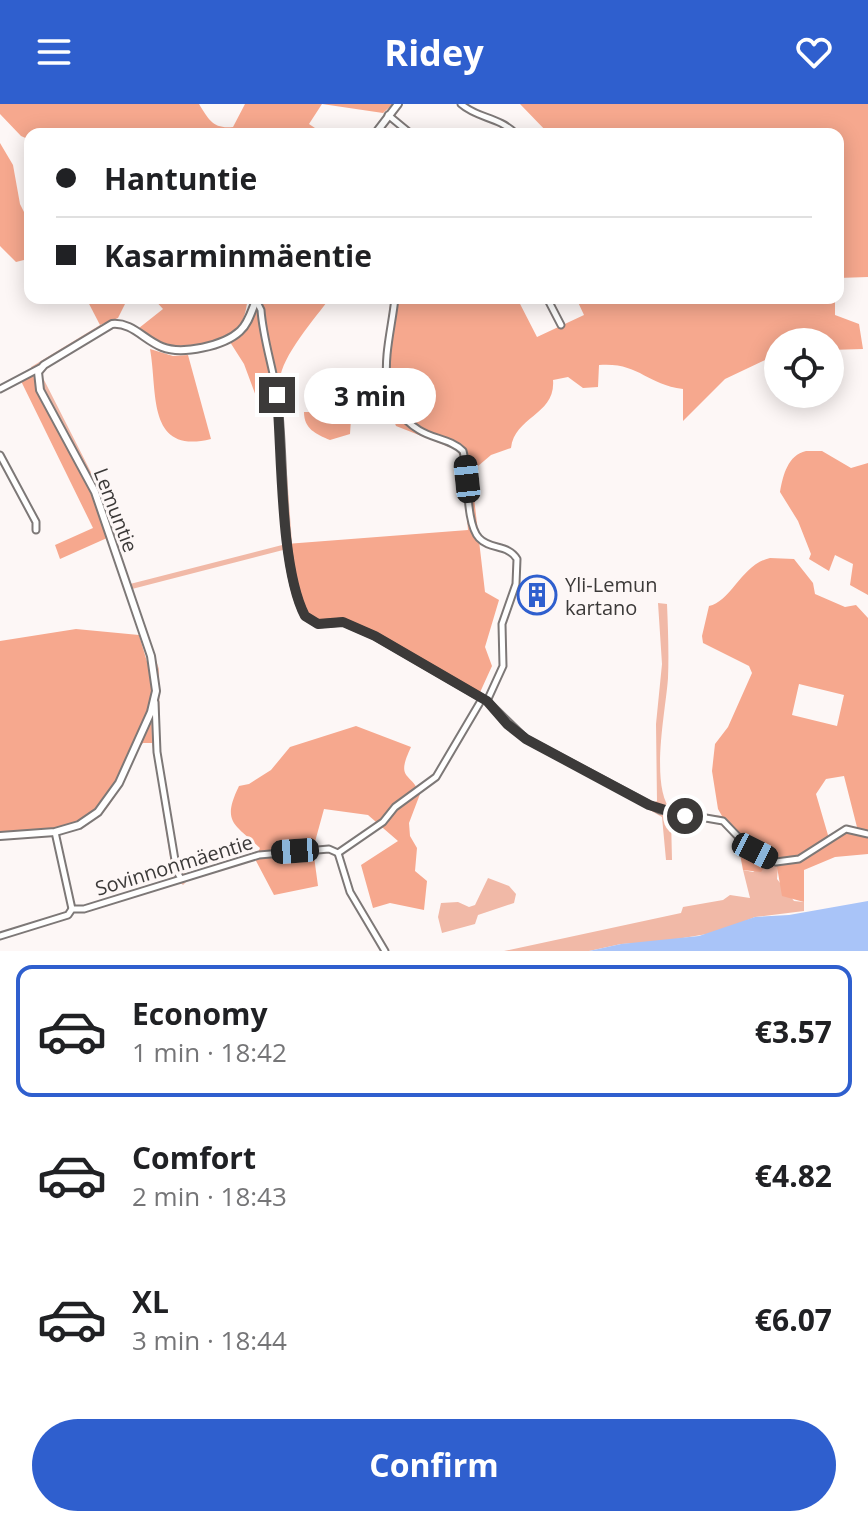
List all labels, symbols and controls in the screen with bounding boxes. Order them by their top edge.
text: Ridey [384,28,484,77]
icon: menu [32,30,76,74]
icon: heart [792,30,836,74]
text: Hantuntie [104,158,257,199]
text: Kasarminmäentie [104,235,372,276]
map controls [764,328,844,408]
button: locate [764,328,844,408]
callout: 3 min [305,367,437,423]
route end [259,377,295,413]
text: 3 min [334,378,406,414]
car [453,454,481,504]
street label: Lemuntie [88,464,144,556]
place label: Yli-Lemun kartano [565,571,657,621]
building icon: Yli-Lemun kartano [516,574,558,616]
route start [667,798,703,834]
street label: Sovinnonmäentie [92,828,256,902]
car [728,829,782,873]
car [270,837,320,865]
text: Economy [132,993,268,1034]
icon: car [36,995,108,1067]
text: €3.57 [755,1011,832,1052]
text: 1 min · 18:42 [132,1034,287,1070]
text: Comfort [132,1137,256,1178]
icon: car [36,1139,108,1211]
text: €4.82 [755,1155,832,1196]
text: 2 min · 18:43 [132,1178,287,1214]
text: XL [132,1281,169,1322]
icon: car [36,1283,108,1355]
text: €6.07 [755,1299,832,1340]
text: 3 min · 18:44 [132,1322,287,1358]
button: Confirm [32,1419,836,1511]

